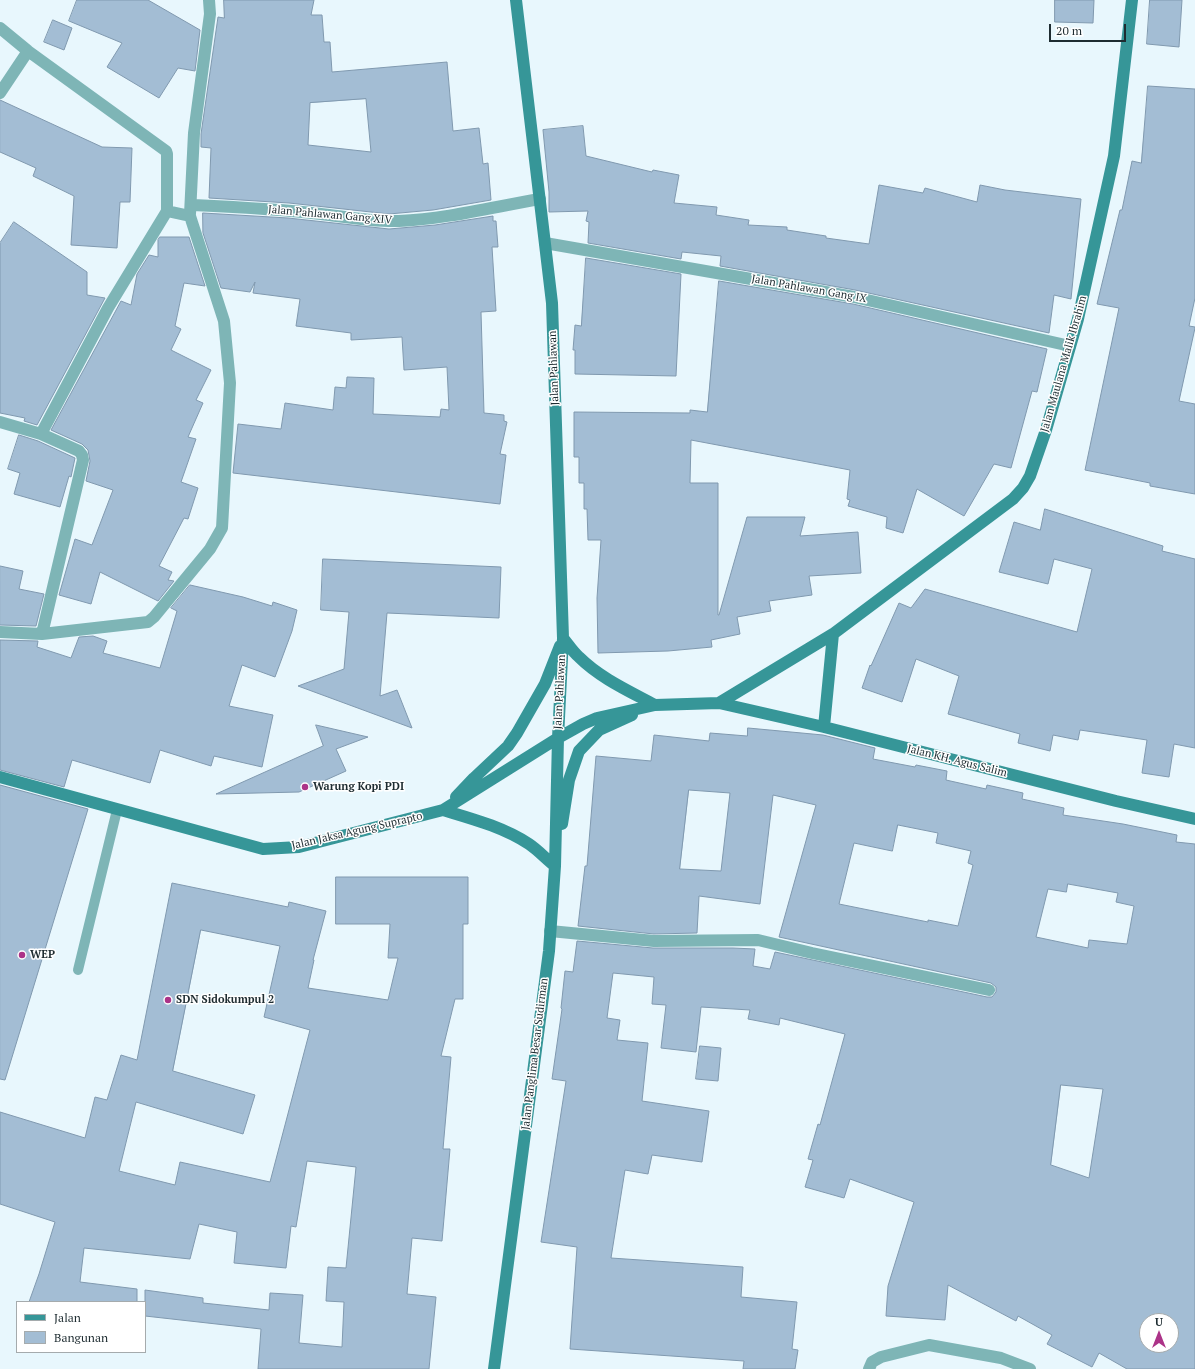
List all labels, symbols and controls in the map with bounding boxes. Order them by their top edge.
scale bar [1051,16,1128,42]
text: 20 m [1056,23,1082,38]
street label: Jalan Pahlawan Gang XIV [267,203,393,227]
street label: Jalan Pahlawan Gang IX [750,272,868,306]
street label: Jalan Maulana Malik Ibrahim [1038,294,1090,434]
street label: Jalan Pahlawan [546,330,562,406]
street label: Jalan Pahlawan [551,654,569,730]
street label: Jalan KH. Agus Salim [906,742,1008,780]
place label: Warung Kopi PDI [313,780,404,794]
marker: Warung Kopi PDI [300,782,310,792]
street label: Jalan Jaksa Agung Suprapto [290,809,424,853]
place label: WEP [30,948,55,962]
marker: WEP [17,950,27,960]
street label: Jalan Panglima Besar Sudirman [519,977,551,1131]
place label: SDN Sidokumpul 2 [176,993,274,1007]
marker: SDN Sidokumpul 2 [163,995,173,1005]
legend [16,1301,146,1353]
text: Jalan [54,1310,81,1325]
north arrow [1139,1313,1179,1353]
text: U [1155,1315,1163,1329]
text: Bangunan [54,1330,108,1345]

